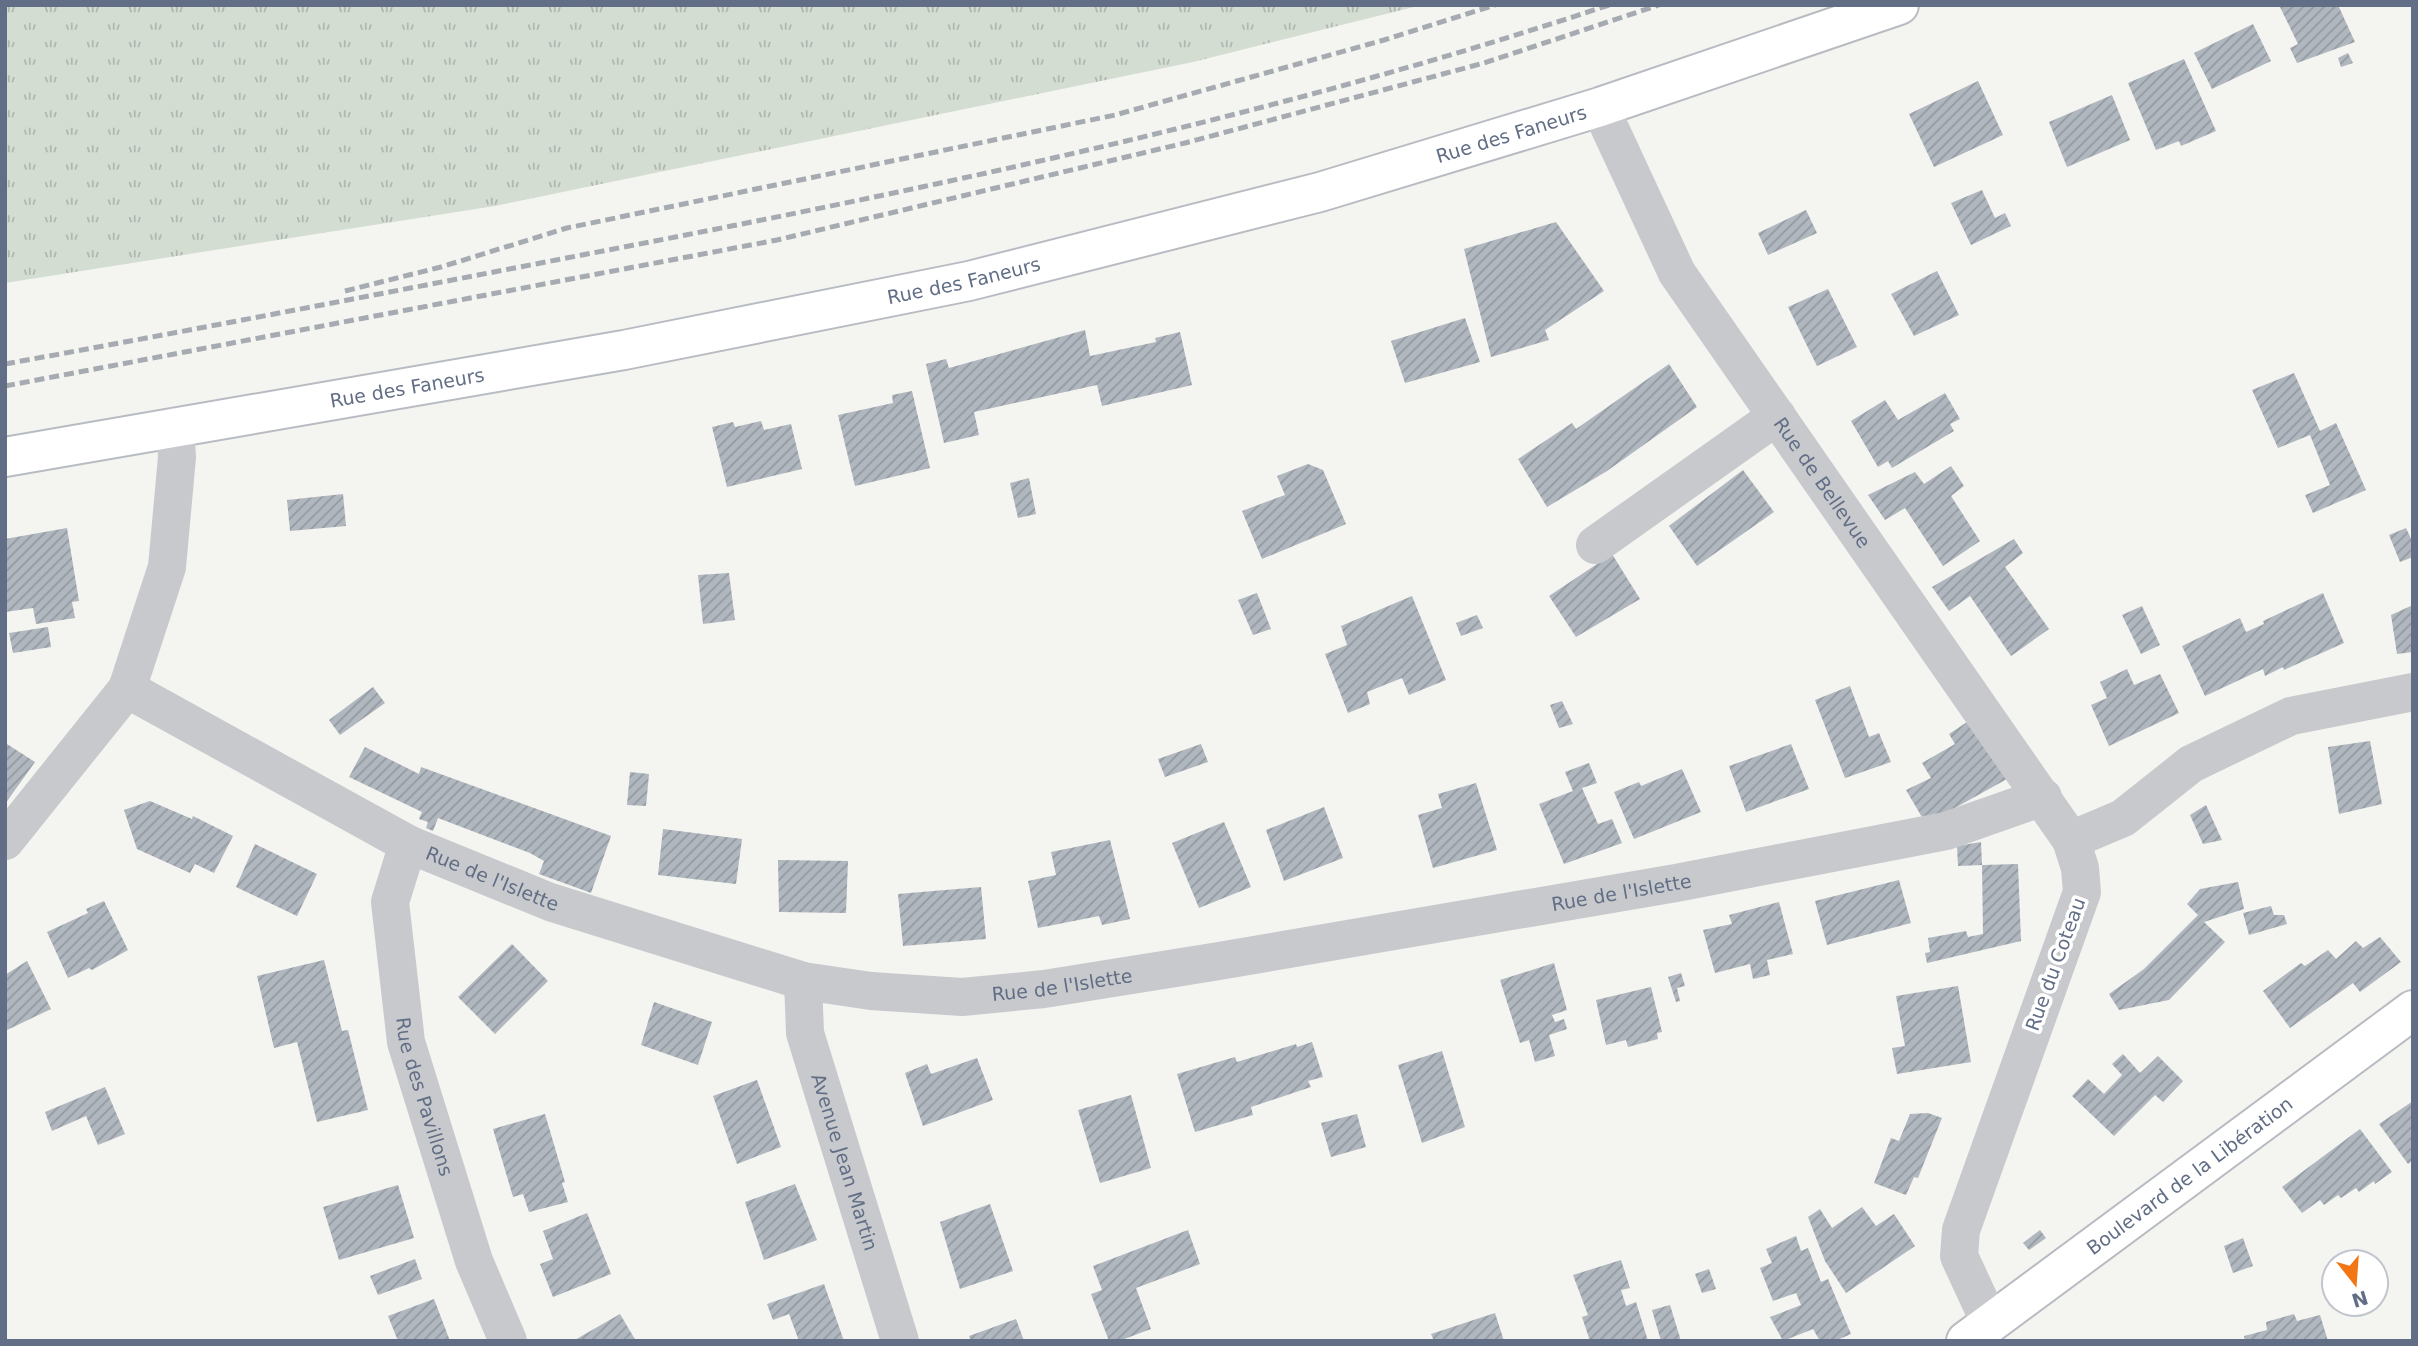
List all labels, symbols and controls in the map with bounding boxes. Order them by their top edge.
street label: Rue des Faneurs [1433,101,1589,167]
street label: Rue des Faneurs [885,252,1043,308]
street label: Rue des Faneurs [328,363,486,412]
street label: Rue de Bellevue [1770,413,1875,552]
street label: Rue de l'Islette [423,842,561,915]
street label: Rue de l'Islette [1550,869,1693,915]
street label: Rue du Coteau [2021,894,2089,1034]
street label: Rue de l'Islette [991,964,1134,1005]
street label: Rue des Pavillons [392,1016,458,1179]
street label: Avenue Jean Martin [807,1071,882,1253]
street label: Boulevard de la Libération [2082,1092,2297,1259]
north arrow [2320,1248,2390,1318]
text: N [2349,1286,2371,1312]

